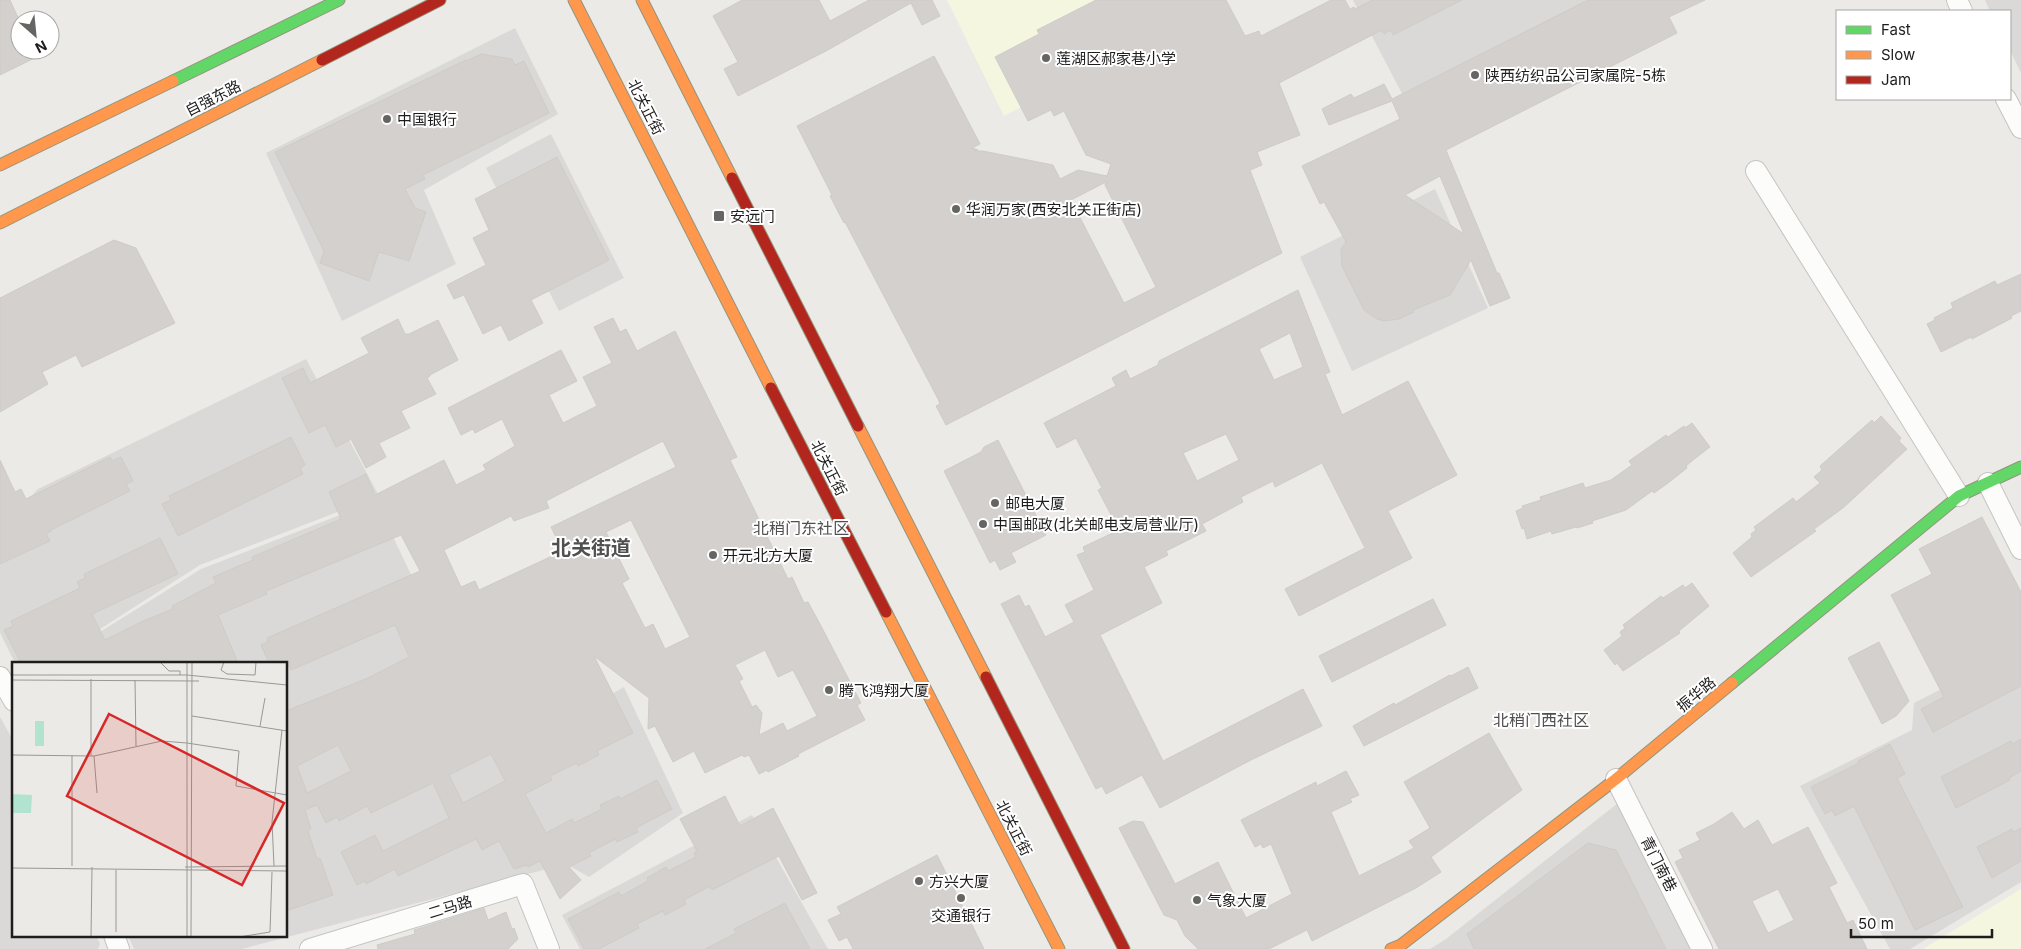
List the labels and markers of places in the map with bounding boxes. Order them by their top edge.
place label: 莲湖区郝家巷小学 [1056,49,1176,68]
marker: 莲湖区郝家巷小学 [1040,52,1052,64]
place label: 陕西纺织品公司家属院-5栋 [1485,66,1666,85]
marker: 陕西纺织品公司家属院-5栋 [1469,69,1481,81]
place label: 中国银行 [397,110,457,129]
marker: 中国银行 [381,113,393,125]
place label: 华润万家(西安北关正街店) [966,200,1142,219]
marker: 华润万家(西安北关正街店) [950,203,962,215]
place label: 安远门 [730,207,775,226]
marker: 安远门 [712,209,726,223]
place label: 邮电大厦 [1005,494,1065,513]
marker: 邮电大厦 [989,497,1001,509]
place label: 中国邮政(北关邮电支局营业厅) [993,515,1199,534]
marker: 中国邮政(北关邮电支局营业厅) [977,518,989,530]
place label: 开元北方大厦 [723,546,813,565]
marker: 开元北方大厦 [707,549,719,561]
place label: 腾飞鸿翔大厦 [839,681,929,700]
marker: 腾飞鸿翔大厦 [823,684,835,696]
place label: 方兴大厦 [929,872,989,891]
marker: 方兴大厦 [913,875,925,887]
place label: 气象大厦 [1207,891,1267,910]
marker: 交通银行 [955,892,967,904]
marker: 气象大厦 [1191,894,1203,906]
place label: 交通银行 [931,906,991,925]

